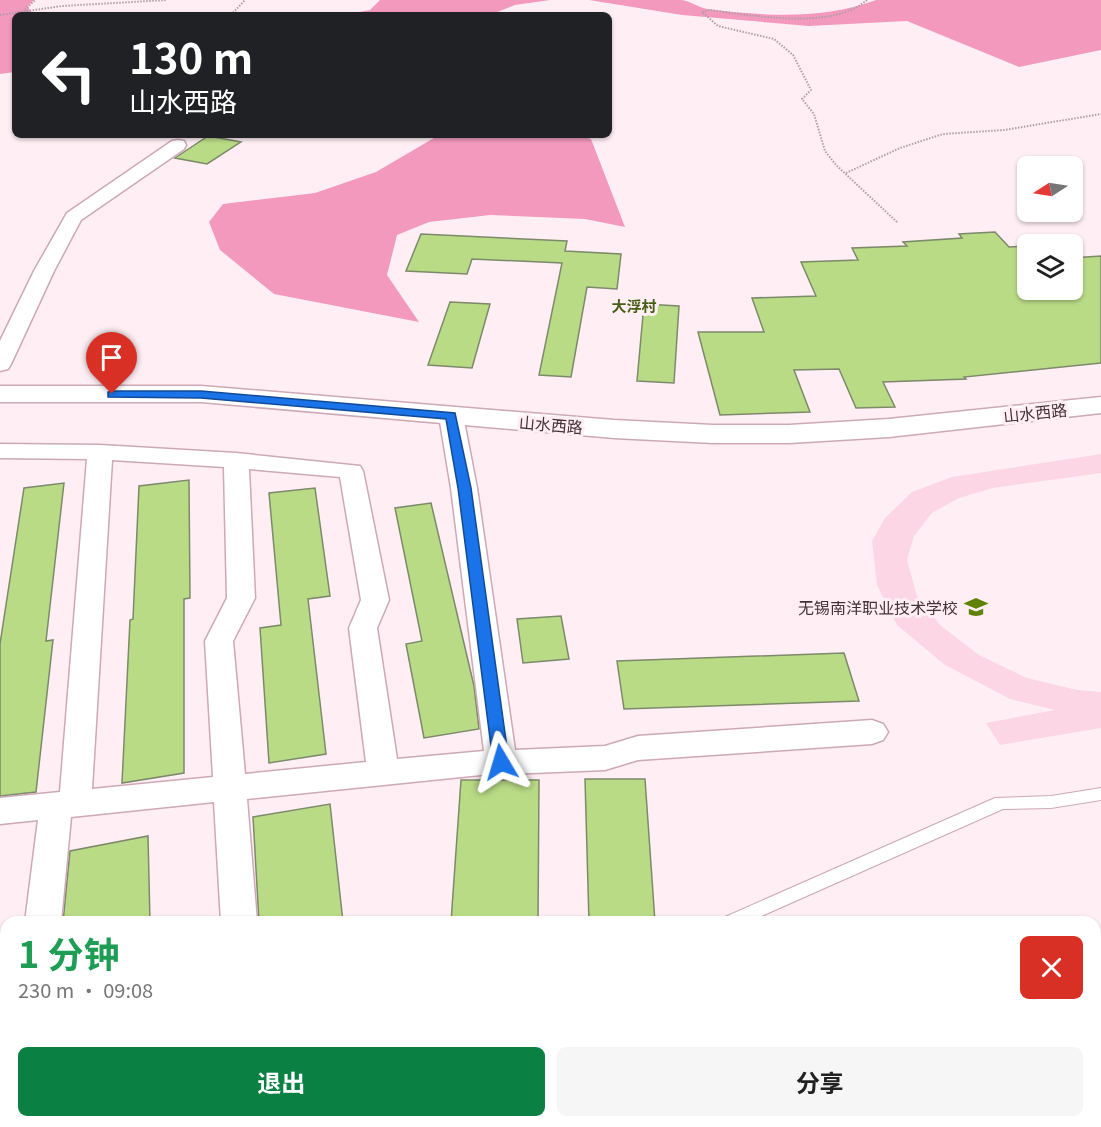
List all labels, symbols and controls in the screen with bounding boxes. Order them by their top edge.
text: 130 m [129,25,253,86]
icon: left [30,36,108,114]
text: 山水西路 [129,81,237,120]
north arrow [1017,156,1083,222]
map controls [1017,156,1083,300]
button: layers [1017,234,1083,300]
district label: 大浮村 [611,295,657,316]
pin [86,332,137,394]
icon: arrive [95,341,128,374]
street label: 山水西路 [1002,397,1068,427]
street label: 山水西路 [518,409,584,439]
school or university icon: 无锡南洋职业技术学校 [963,594,989,620]
place label: 无锡南洋职业技术学校 [798,595,958,619]
position arrow [469,730,533,794]
text: 1 分钟 [18,926,119,978]
button: close [1020,936,1083,999]
text: 230 m · 09:08 [18,975,153,1004]
button: 退出 [18,1047,545,1116]
button: 分享 [557,1047,1083,1116]

